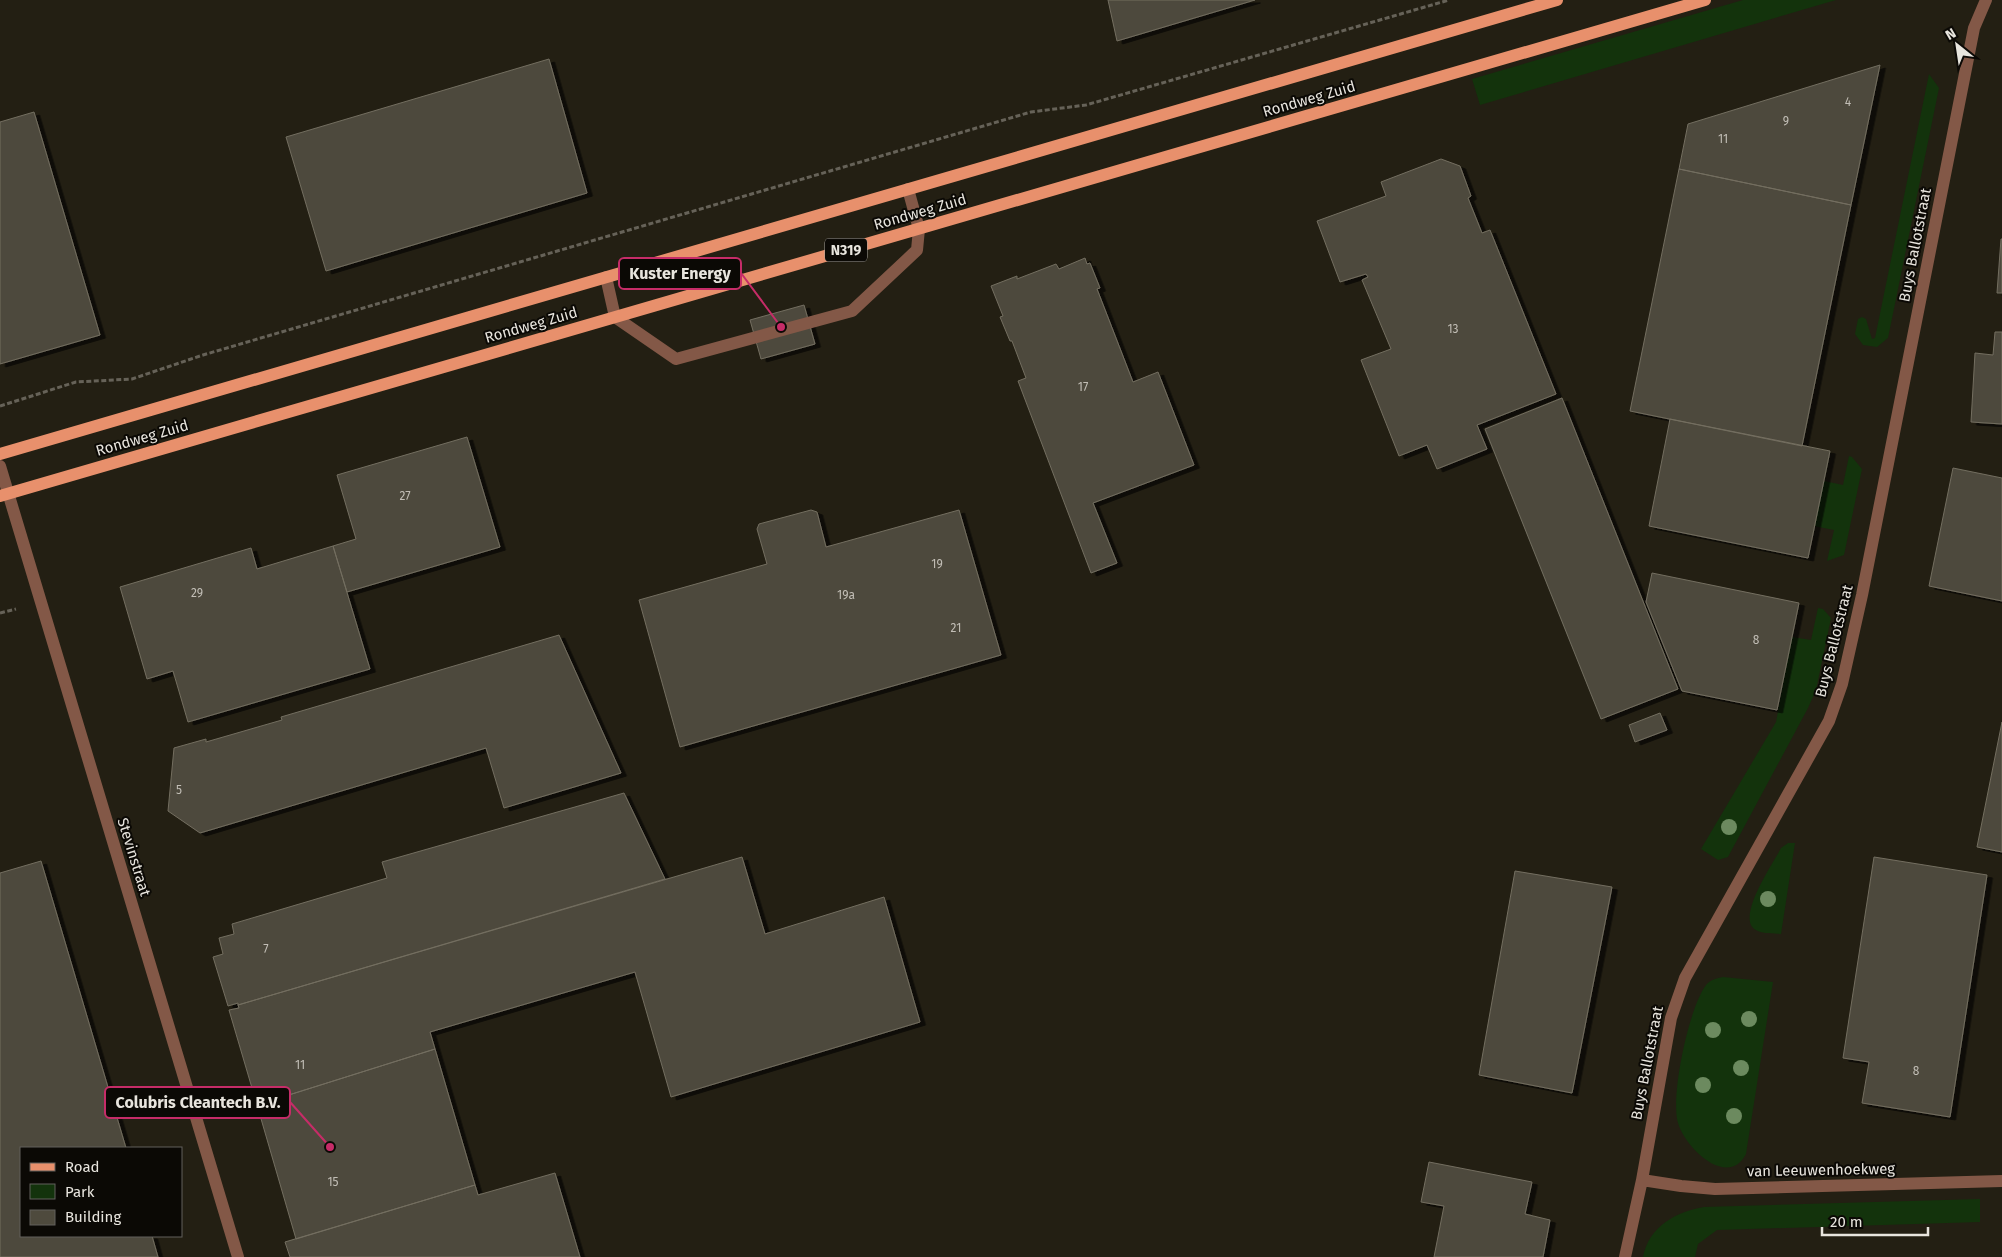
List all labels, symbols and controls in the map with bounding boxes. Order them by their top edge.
north arrow [1932,20,1982,70]
text: N [1942,24,1959,44]
street label: Rondweg Zuid [1261,77,1357,121]
house number: 4 [1845,95,1852,109]
house number: 9 [1783,114,1789,128]
house number: 11 [1718,132,1728,146]
street label: Buys Ballotstraat [1895,186,1935,303]
street label: Rondweg Zuid [872,190,968,234]
road number: N319 [825,238,867,262]
callout: Kuster Energy [619,258,741,289]
text: Kuster Energy [629,264,731,283]
street label: Rondweg Zuid [483,303,579,347]
house number: 13 [1447,322,1459,336]
house number: 17 [1078,380,1088,394]
street label: Rondweg Zuid [94,416,190,460]
house number: 27 [399,489,411,503]
house number: 19 [931,557,943,571]
street label: Buys Ballotstraat [1811,582,1857,699]
house number: 29 [191,586,203,600]
house number: 19a [837,588,855,602]
house number: 21 [951,621,961,635]
house number: 8 [1753,633,1760,647]
house number: 5 [176,783,182,797]
street label: Stevinstraat [114,816,155,899]
house number: 7 [263,942,269,956]
street label: Buys Ballotstraat [1627,1004,1667,1121]
house number: 11 [295,1058,305,1072]
house number: 8 [1913,1064,1920,1078]
callout: Colubris Cleantech B.V. [105,1087,290,1118]
text: Colubris Cleantech B.V. [116,1093,281,1112]
legend [20,1147,182,1237]
text: Road [65,1158,100,1176]
street label: van Leeuwenhoekweg [1747,1160,1895,1180]
house number: 15 [327,1175,339,1189]
text: Park [65,1183,95,1201]
scale bar [1822,1204,1928,1236]
text: Building [65,1208,121,1226]
text: 20 m [1830,1213,1863,1231]

